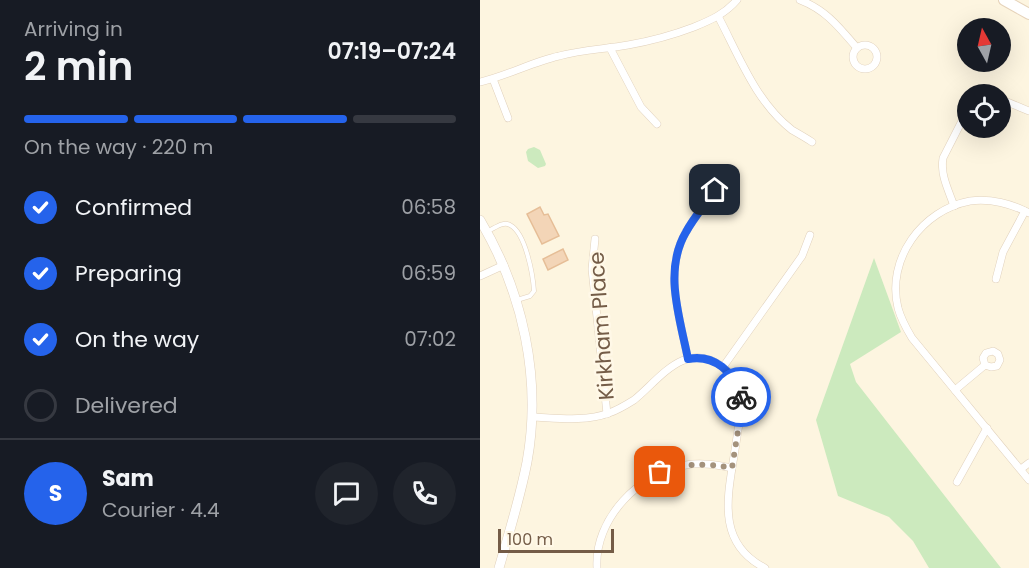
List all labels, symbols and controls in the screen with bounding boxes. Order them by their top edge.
text: Arriving in [24,15,123,43]
north arrow [957,18,1011,72]
map controls [957,18,1011,138]
text: 07:19–07:24 [328,36,456,67]
text: 2 min [24,39,133,94]
button: locate [957,84,1011,138]
text: On the way · 220 m [24,133,213,161]
pin [689,164,740,215]
icon: home [698,173,731,206]
icon: check [24,191,57,224]
text: Confirmed [75,192,192,223]
text: 06:58 [401,193,456,221]
street label: Kirkham Place [581,251,621,401]
icon: check [24,257,57,290]
text: Preparing [75,258,182,289]
text: 06:59 [401,259,456,287]
icon: check [24,323,57,356]
text: On the way [75,324,199,355]
text: 07:02 [404,325,456,353]
courier [711,367,771,427]
icon: bike [725,381,758,414]
text: Delivered [75,390,178,421]
pin [634,446,685,497]
icon: bag [643,455,676,488]
button: chat [315,462,378,525]
button: phone [393,462,456,525]
text: Sam [102,463,154,494]
text: S [49,478,62,509]
text: Courier · 4.4 [102,496,220,524]
scale bar [498,526,614,554]
text: 100 m [507,528,553,551]

